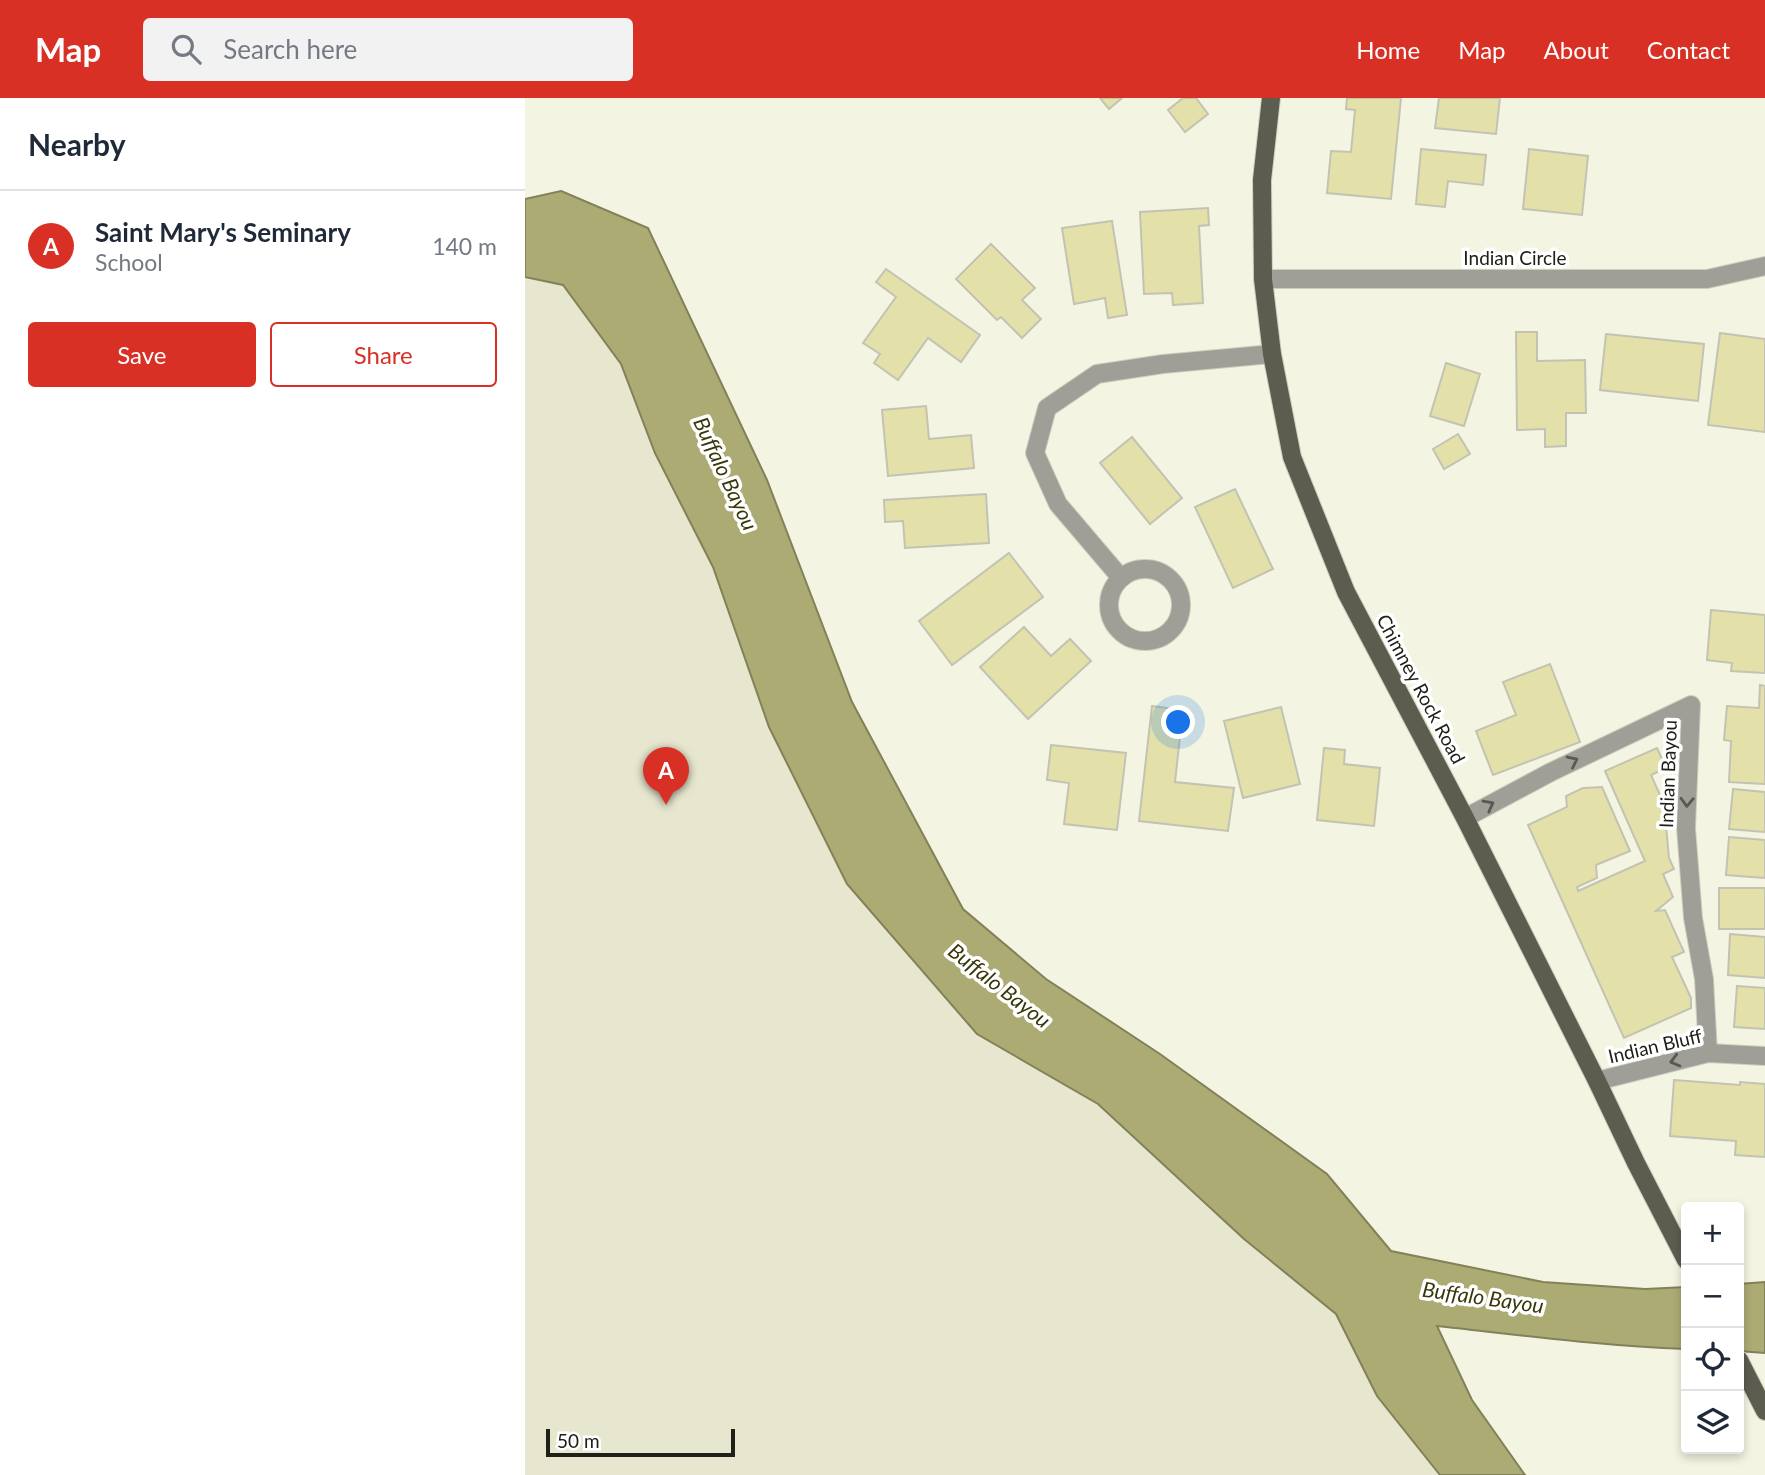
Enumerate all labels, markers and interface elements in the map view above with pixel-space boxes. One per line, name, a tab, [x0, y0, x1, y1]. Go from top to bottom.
search box	[143, 18, 633, 81]
text: Map	[35, 29, 101, 69]
icon: search	[167, 30, 205, 68]
text: Search here	[223, 33, 357, 65]
text: Home	[1356, 35, 1420, 64]
text: Map	[1458, 35, 1506, 64]
text: About	[1544, 35, 1609, 64]
text: Contact	[1647, 35, 1730, 64]
text: Nearby	[28, 126, 126, 162]
text: Saint Mary's Seminary	[95, 216, 351, 248]
text: A	[43, 232, 59, 260]
text: 140 m	[432, 232, 497, 260]
street label: Indian Circle	[1463, 246, 1567, 269]
text: School	[95, 248, 163, 276]
button: Save	[28, 322, 256, 387]
button: Share	[270, 322, 497, 387]
water label: Buffalo Bayou	[689, 413, 764, 534]
street label: Chimney Rock Road	[1372, 610, 1471, 767]
your location	[1161, 705, 1195, 739]
street label: Indian Bayou	[1654, 720, 1681, 828]
pin: A	[643, 747, 689, 805]
one-way arrow	[1566, 756, 1578, 770]
one-way arrow	[1680, 797, 1695, 808]
one-way arrow	[1482, 800, 1494, 814]
water label: Buffalo Bayou	[944, 937, 1056, 1032]
street label: Indian Bluff	[1606, 1023, 1704, 1067]
one-way arrow	[1669, 1053, 1681, 1067]
map controls	[1681, 1202, 1744, 1454]
button: +	[1681, 1202, 1744, 1265]
button: −	[1681, 1265, 1744, 1328]
water label: Buffalo Bayou	[1421, 1276, 1546, 1317]
button: locate	[1681, 1328, 1744, 1391]
button: layers	[1681, 1391, 1744, 1454]
scale bar	[546, 1426, 735, 1458]
text: 50 m	[557, 1429, 600, 1452]

